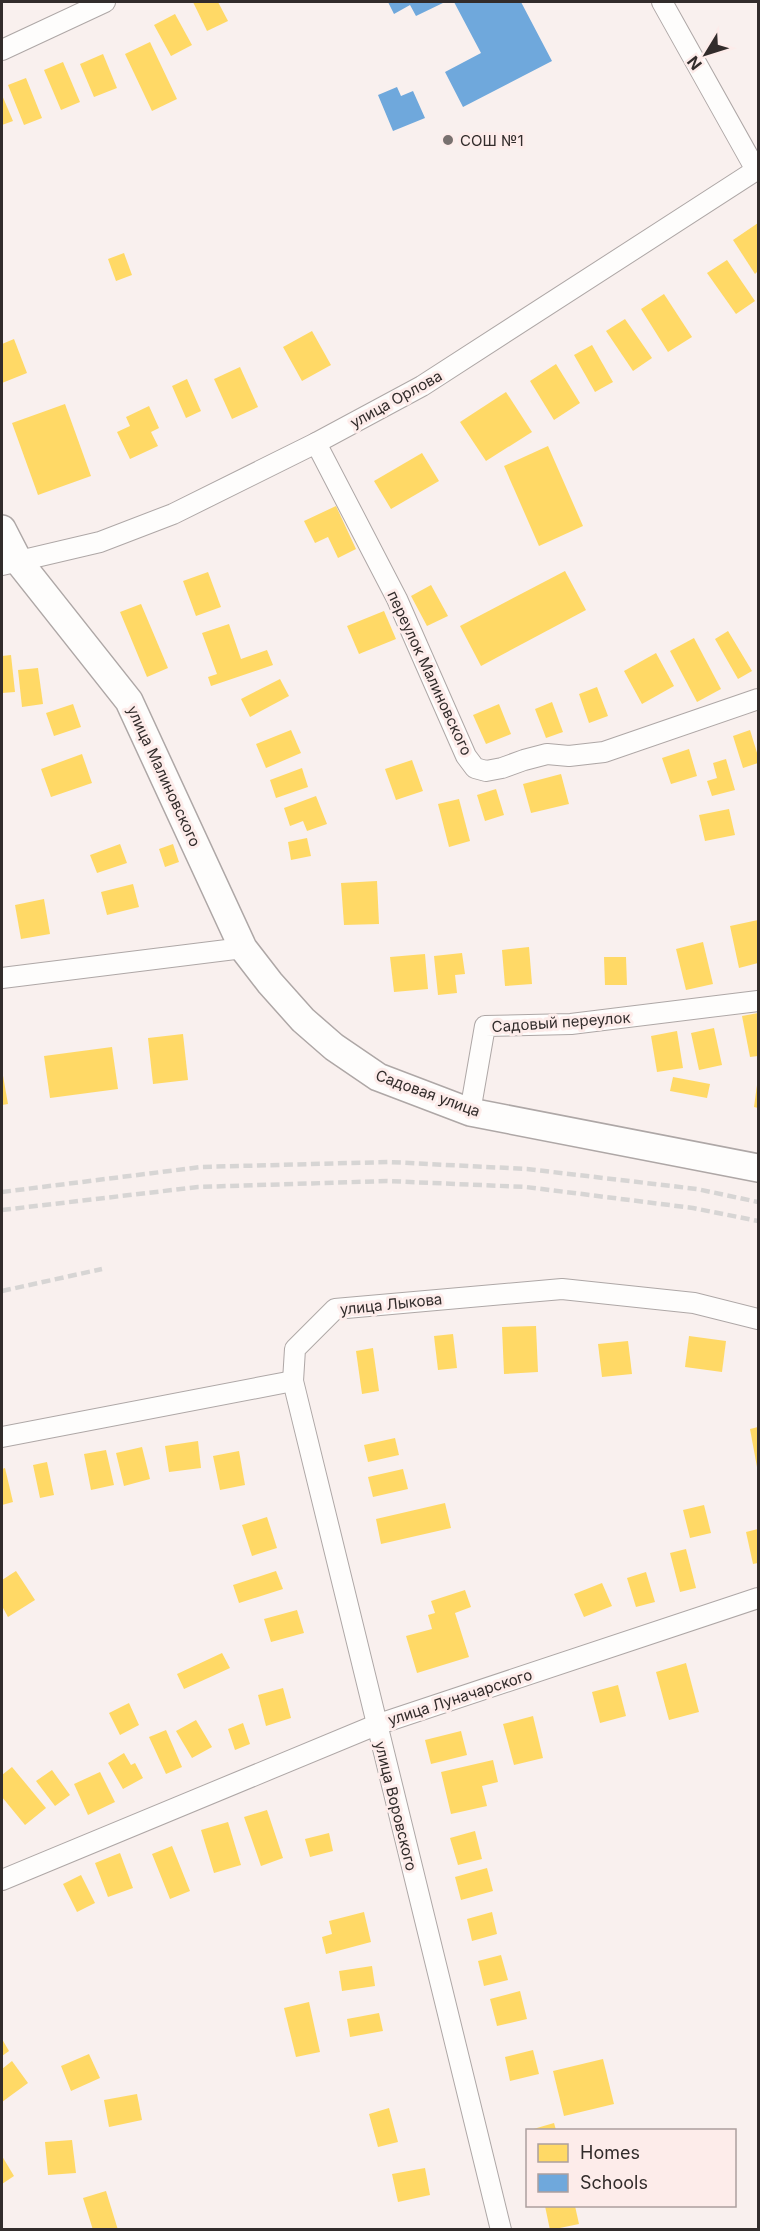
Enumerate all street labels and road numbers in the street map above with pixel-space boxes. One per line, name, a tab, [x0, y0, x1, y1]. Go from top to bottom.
street label: улица Орлова	[347, 366, 445, 432]
street label: переулок Малиновского	[383, 588, 477, 758]
street label: улица Малиновского	[123, 703, 205, 849]
street label: Садовый переулок	[491, 1008, 631, 1036]
street label: Садовая улица	[373, 1065, 483, 1121]
street label: улица Лыкова	[339, 1289, 443, 1319]
street label: улица Луначарского	[385, 1665, 535, 1729]
street label: улица Воровского	[371, 1739, 421, 1873]

